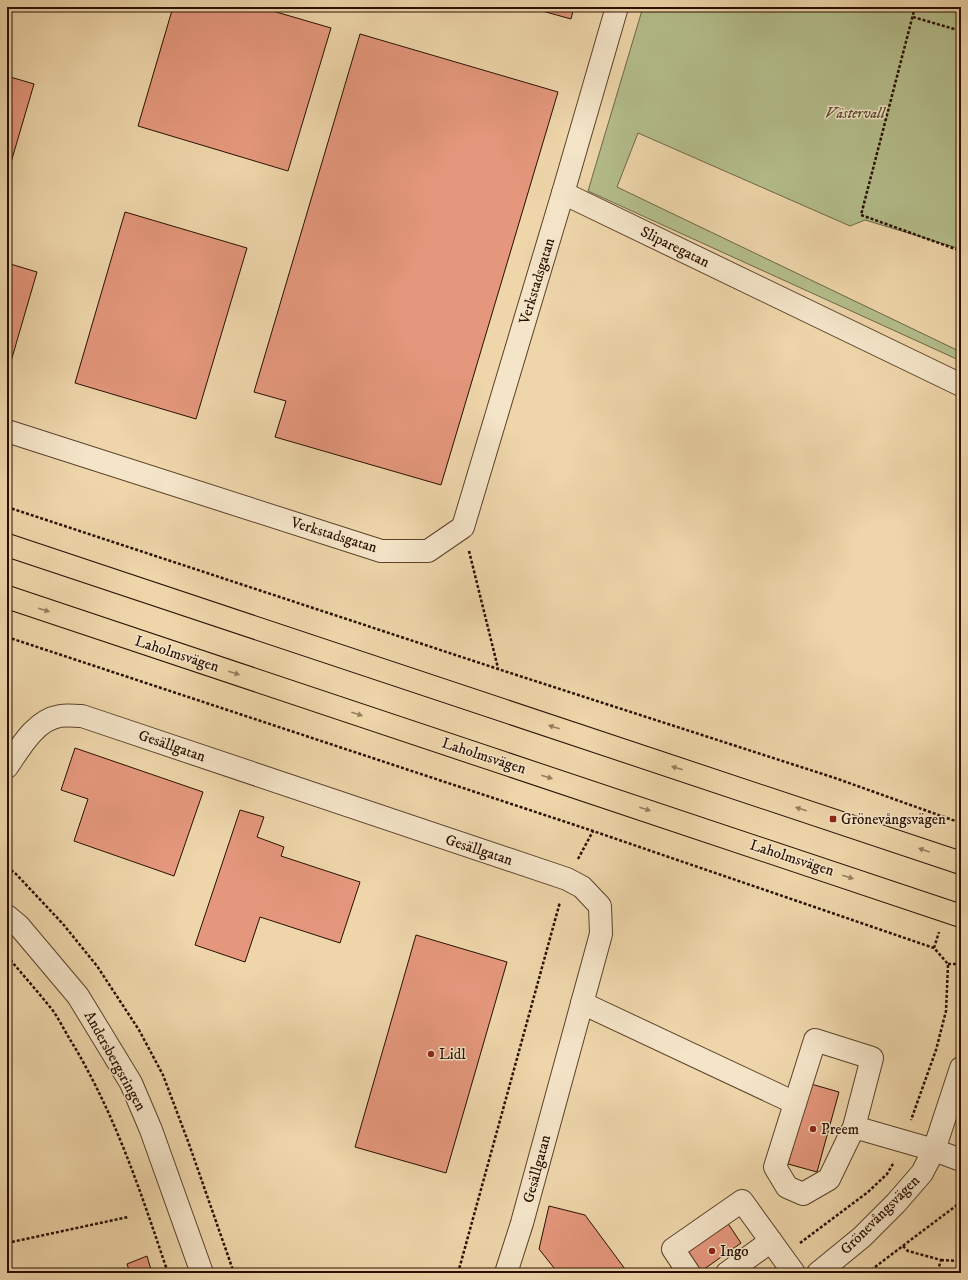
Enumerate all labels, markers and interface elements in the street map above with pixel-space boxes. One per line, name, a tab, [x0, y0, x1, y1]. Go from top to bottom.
park label: Västervall	[825, 104, 887, 123]
street label: Sliparegatan	[637, 222, 713, 272]
street label: Verkstadsgatan	[515, 235, 559, 327]
street label: Verkstadsgatan	[288, 513, 380, 557]
one-way arrow	[38, 607, 50, 613]
street label: Laholmsvägen	[133, 631, 222, 677]
one-way arrow	[228, 670, 240, 676]
one-way arrow	[352, 711, 364, 717]
one-way arrow	[548, 724, 560, 730]
street label: Gesällgatan	[136, 726, 208, 766]
street label: Laholmsvägen	[440, 733, 529, 779]
one-way arrow	[671, 765, 683, 771]
one-way arrow	[541, 774, 553, 780]
one-way arrow	[795, 805, 807, 811]
one-way arrow	[639, 807, 651, 813]
place label: Grönevångsvägen	[841, 810, 946, 829]
marker: Grönevångsvägen	[828, 814, 838, 824]
street label: Gesällgatan	[443, 830, 515, 870]
street label: Laholmsvägen	[748, 835, 837, 881]
one-way arrow	[918, 847, 930, 853]
one-way arrow	[842, 874, 854, 880]
street label: Andersbergsringen	[80, 1008, 150, 1114]
place label: Lidl	[439, 1045, 466, 1064]
marker: Lidl	[426, 1049, 436, 1059]
place label: Preem	[821, 1120, 859, 1139]
marker: Preem	[808, 1124, 818, 1134]
street label: Gesällgatan	[519, 1133, 555, 1205]
street label: Grönevångsvägen	[836, 1171, 924, 1259]
place label: Ingo	[720, 1242, 749, 1261]
marker: Ingo	[707, 1246, 717, 1256]

